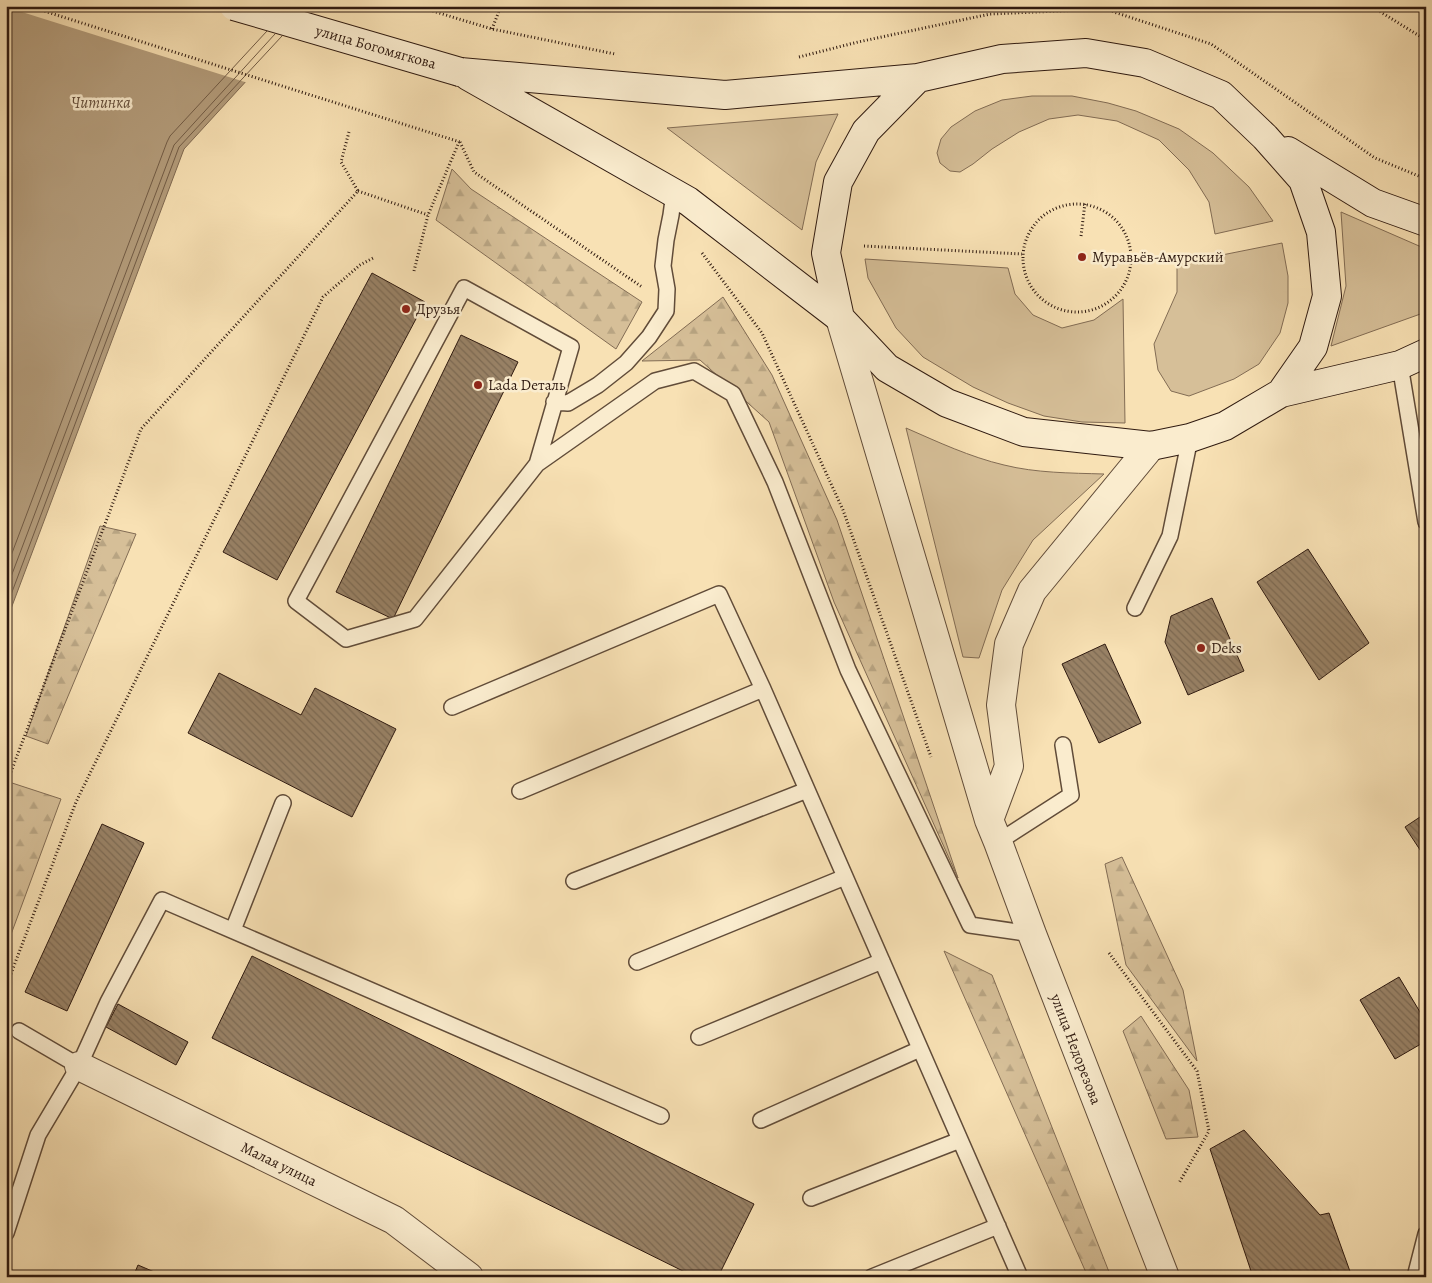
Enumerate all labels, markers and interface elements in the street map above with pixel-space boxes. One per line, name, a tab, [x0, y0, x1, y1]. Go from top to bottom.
street label: улица Богомягкова	[313, 20, 439, 74]
water label: Читинка	[71, 92, 131, 114]
place label: Муравьёв-Амурский	[1092, 247, 1224, 267]
marker: Муравьёв-Амурский	[1076, 251, 1088, 263]
place label: Друзья	[416, 299, 460, 319]
marker: Друзья	[400, 303, 412, 315]
place label: Lada Dеталь	[488, 375, 566, 395]
marker: Lada Dеталь	[472, 379, 484, 391]
place label: Deks	[1211, 638, 1242, 658]
marker: Deks	[1195, 642, 1207, 654]
street label: улица Недорезова	[1045, 990, 1106, 1107]
street label: Малая улица	[238, 1137, 320, 1191]

